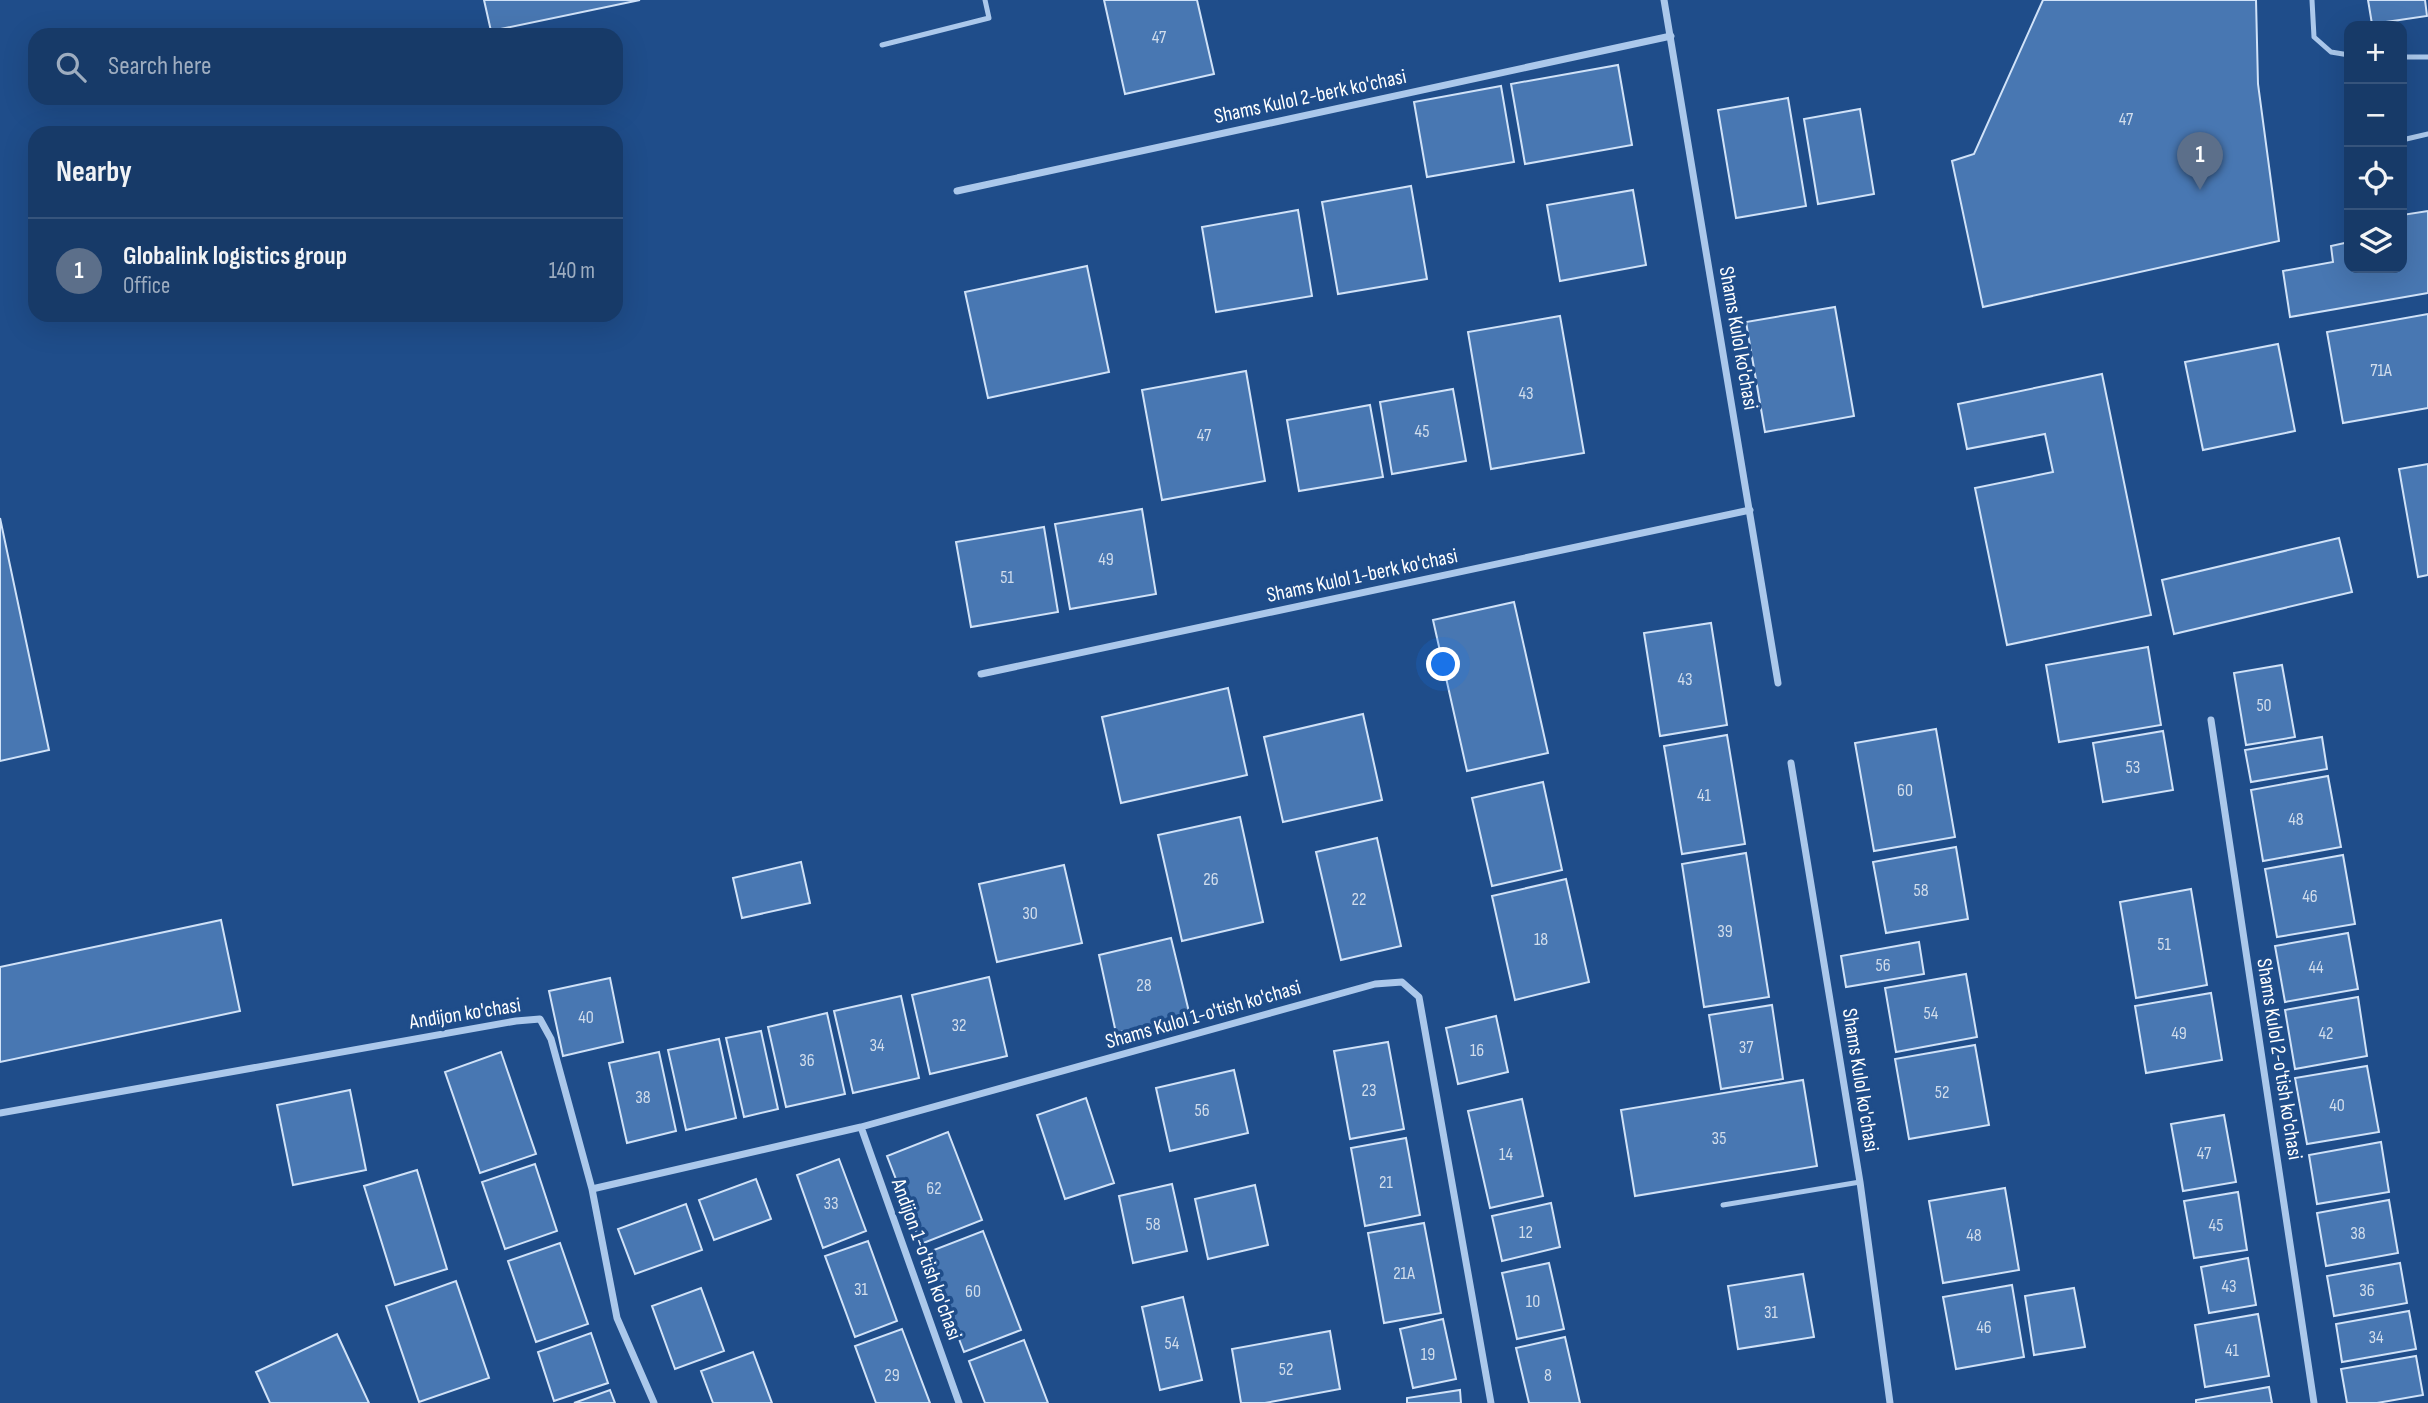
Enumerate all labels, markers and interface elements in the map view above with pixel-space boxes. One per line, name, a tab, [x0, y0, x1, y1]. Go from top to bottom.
map controls	[2344, 21, 2407, 273]
button: +	[2344, 21, 2407, 84]
house number: 47	[1152, 27, 1167, 48]
search box	[28, 28, 623, 105]
icon: search	[52, 48, 90, 86]
text: Search here	[108, 51, 211, 82]
street label: Shams Kulol 2-berk ko'chasi	[1212, 64, 1408, 129]
button: −	[2344, 84, 2407, 147]
house number: 47	[2119, 109, 2134, 130]
pin: 1	[2177, 132, 2223, 190]
button: locate	[2344, 147, 2407, 210]
text: Nearby	[56, 154, 132, 190]
button: layers	[2344, 210, 2407, 273]
text: Globalink logistics group	[123, 241, 347, 272]
text: 1	[74, 257, 84, 285]
text: 140 m	[549, 257, 595, 285]
street label: Shams Kulol ko'chasi	[1714, 265, 1763, 412]
text: Office	[123, 272, 170, 300]
house number: 71A	[2370, 360, 2392, 381]
house number: 43	[1518, 383, 1534, 404]
house number: 45	[1415, 421, 1429, 442]
house number: 47	[1197, 425, 1212, 446]
street label: Shams Kulol 1-berk ko'chasi	[1264, 543, 1460, 608]
house number: 49	[1098, 549, 1114, 570]
house number: 51	[1000, 567, 1014, 588]
your location	[1426, 647, 1460, 681]
house number: 43	[1677, 669, 1693, 690]
house number: 50	[2256, 695, 2272, 716]
house number: 53	[2126, 757, 2140, 778]
house number: 60	[1897, 780, 1913, 801]
house number: 41	[1697, 785, 1712, 806]
house number: 48	[2288, 809, 2304, 830]
house number: 26	[1203, 869, 1219, 890]
house number: 58	[1913, 880, 1929, 901]
house number: 46	[2302, 886, 2318, 907]
house number: 22	[1352, 889, 1366, 910]
house number: 30	[1022, 903, 1038, 924]
house number: 39	[1717, 921, 1733, 942]
house number: 18	[1534, 929, 1548, 950]
house number: 51	[2157, 934, 2171, 955]
house number: 56	[1875, 955, 1891, 976]
street label: Shams Kulol 2-o'tish ko'chasi	[2251, 957, 2308, 1162]
house number: 44	[2308, 957, 2324, 978]
street label: Shams Kulol 1-o'tish ko'chasi	[1103, 975, 1304, 1054]
house number: 28	[1136, 975, 1152, 996]
street label: Andijon ko'chasi	[407, 992, 523, 1035]
house number: 54	[1924, 1003, 1939, 1024]
house number: 40	[578, 1007, 594, 1028]
street label: Shams Kulol ko'chasi	[1837, 1007, 1884, 1154]
house number: 32	[952, 1015, 966, 1036]
house number: 49	[2171, 1023, 2187, 1044]
house number: 42	[2318, 1023, 2334, 1044]
house number: 34	[869, 1035, 885, 1056]
house number: 37	[1739, 1037, 1754, 1058]
house number: 16	[1470, 1040, 1484, 1061]
house number: 36	[799, 1050, 815, 1071]
house number: 23	[1362, 1080, 1377, 1101]
house number: 52	[1935, 1082, 1949, 1103]
house number: 38	[635, 1087, 651, 1108]
house number: 40	[2329, 1095, 2345, 1116]
house number: 56	[1194, 1100, 1210, 1121]
house number: 35	[1712, 1128, 1726, 1149]
house number: 47	[2197, 1143, 2212, 1164]
house number: 14	[1499, 1144, 1513, 1165]
house number: 21	[1379, 1172, 1394, 1193]
street label: Andijon 1-o'tish ko'chasi	[885, 1174, 967, 1343]
house number: 62	[926, 1178, 942, 1199]
house number: 33	[823, 1193, 839, 1214]
house number: 58	[1145, 1214, 1161, 1235]
house number: 45	[2209, 1215, 2223, 1236]
house number: 12	[1519, 1222, 1533, 1243]
house number: 38	[2350, 1223, 2366, 1244]
house number: 48	[1966, 1225, 1982, 1246]
house number: 21A	[1393, 1263, 1415, 1284]
house number: 43	[2221, 1276, 2237, 1297]
house number: 31	[854, 1279, 869, 1300]
house number: 36	[2359, 1280, 2375, 1301]
house number: 60	[965, 1281, 981, 1302]
house number: 10	[1526, 1291, 1540, 1312]
house number: 31	[1764, 1302, 1779, 1323]
house number: 46	[1976, 1317, 1992, 1338]
house number: 34	[2368, 1327, 2384, 1348]
house number: 54	[1165, 1333, 1180, 1354]
house number: 41	[2225, 1340, 2240, 1361]
house number: 19	[1421, 1344, 1435, 1365]
house number: 52	[1279, 1359, 1293, 1380]
house number: 29	[884, 1365, 900, 1386]
house number: 8	[1544, 1365, 1552, 1386]

